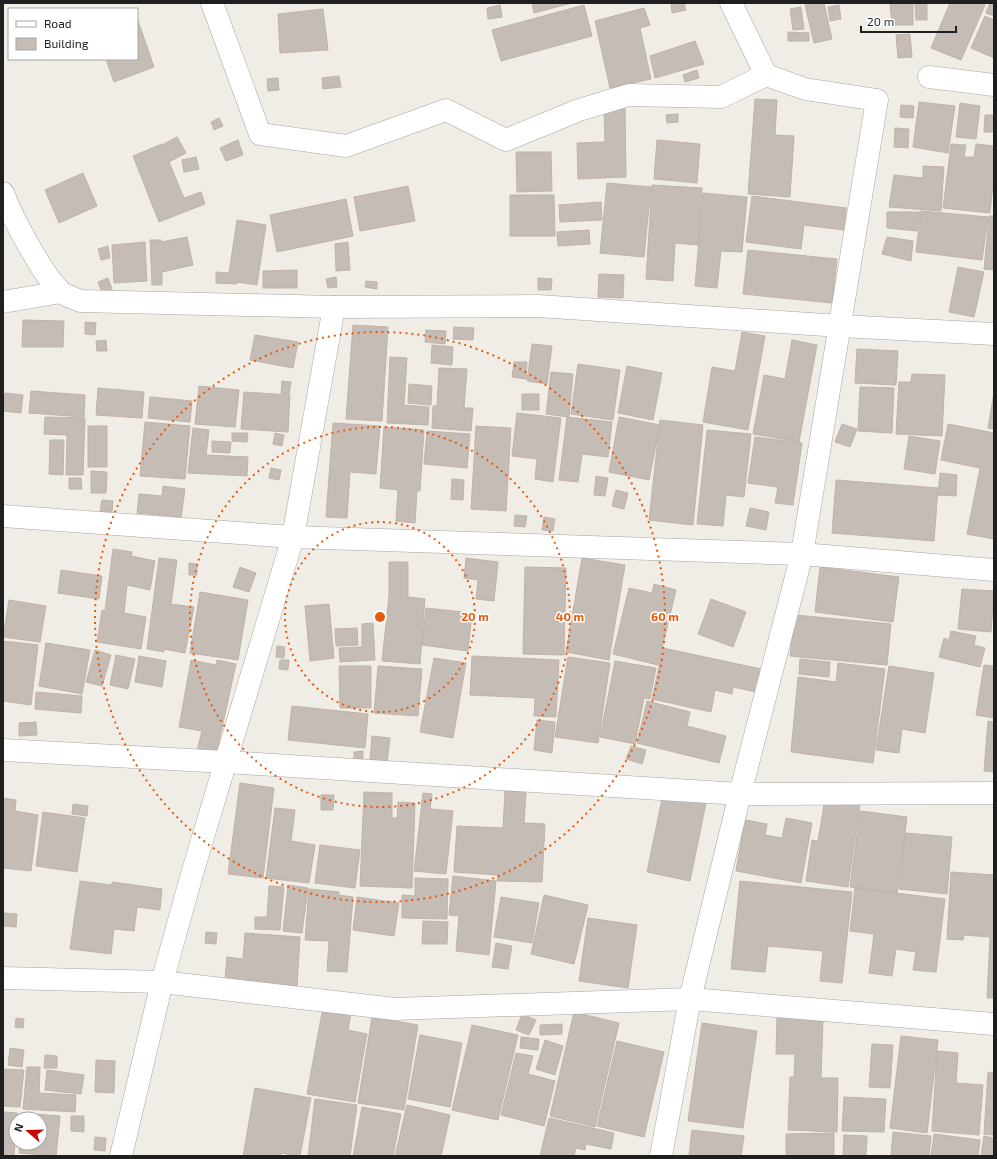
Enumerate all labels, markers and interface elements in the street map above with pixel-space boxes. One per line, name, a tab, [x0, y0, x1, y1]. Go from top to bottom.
legend	[8, 8, 138, 60]
scale bar	[861, 8, 956, 34]
text: 20 m	[867, 14, 894, 28]
text: Road	[44, 16, 72, 30]
text: Building	[44, 36, 89, 50]
text: 20 m	[461, 609, 489, 623]
text: 40 m	[556, 609, 584, 623]
text: 60 m	[651, 609, 679, 623]
centre of rings	[373, 610, 387, 624]
north arrow	[8, 1111, 48, 1151]
text: N	[11, 1121, 26, 1133]

